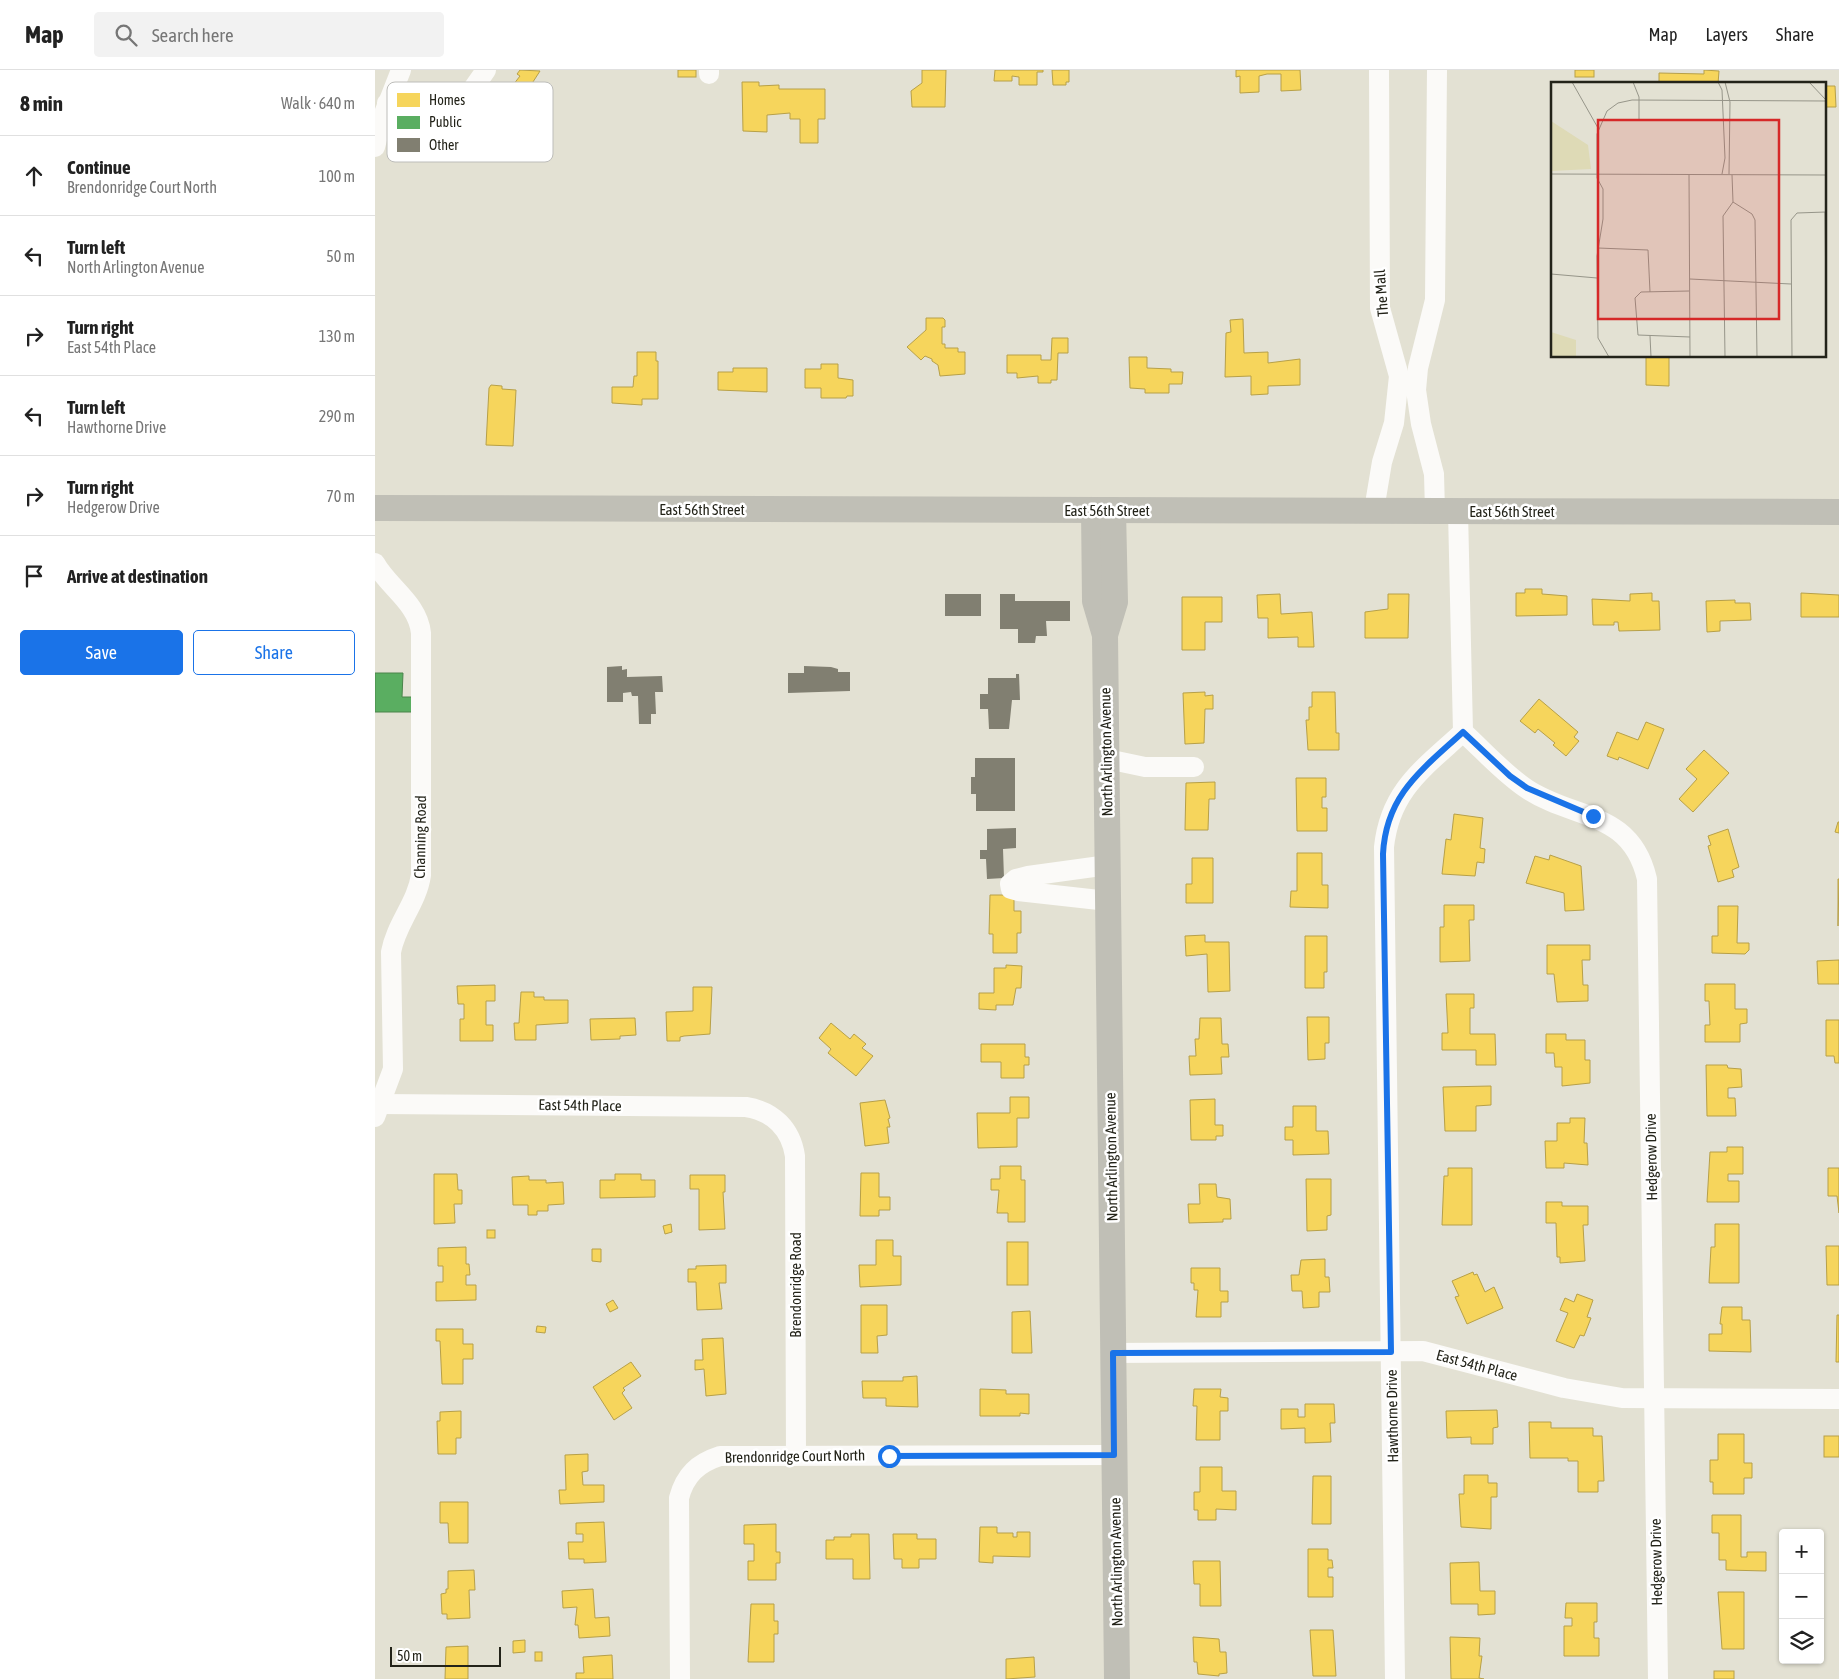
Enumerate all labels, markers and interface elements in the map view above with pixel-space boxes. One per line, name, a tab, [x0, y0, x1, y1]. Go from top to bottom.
search box	[94, 12, 444, 57]
text: Map	[25, 21, 64, 48]
icon: search	[112, 21, 140, 49]
text: Search here	[152, 24, 234, 46]
text: Map	[1648, 24, 1677, 45]
text: Layers	[1705, 24, 1748, 45]
text: Share	[1776, 24, 1814, 45]
legend	[387, 82, 553, 162]
inset map	[1551, 82, 1827, 358]
text: 8 min	[20, 91, 63, 115]
text: Homes	[429, 92, 465, 108]
text: Walk · 640 m	[281, 94, 355, 112]
text: Public	[429, 114, 462, 130]
text: Other	[429, 137, 459, 153]
text: Continue	[67, 156, 131, 178]
icon: ahead	[20, 162, 48, 190]
text: 100 m	[319, 167, 355, 185]
text: Brendonridge Court North	[67, 178, 217, 196]
text: Turn left	[67, 236, 125, 258]
icon: left	[20, 242, 48, 270]
text: 50 m	[326, 247, 355, 265]
text: North Arlington Avenue	[67, 258, 204, 276]
street label: The Mall	[1371, 269, 1391, 317]
text: Turn right	[67, 316, 134, 338]
icon: right	[20, 322, 48, 350]
text: 130 m	[319, 327, 355, 345]
text: East 54th Place	[67, 338, 156, 356]
text: Turn left	[67, 396, 125, 418]
icon: left	[20, 402, 48, 430]
text: 290 m	[319, 407, 355, 425]
text: Hawthorne Drive	[67, 418, 166, 436]
text: Turn right	[67, 476, 134, 498]
icon: right	[20, 482, 48, 510]
text: 70 m	[326, 487, 355, 505]
text: Hedgerow Drive	[67, 498, 160, 516]
street label: East 56th Street	[659, 501, 745, 518]
street label: East 56th Street	[1064, 502, 1150, 519]
street label: East 56th Street	[1469, 503, 1555, 520]
icon: arrive	[20, 562, 48, 590]
text: Arrive at destination	[67, 565, 208, 587]
button: Save	[20, 630, 183, 675]
button: Share	[193, 630, 355, 675]
street label: North Arlington Avenue	[1096, 687, 1116, 817]
street label: Channing Road	[411, 795, 429, 879]
route end	[1582, 805, 1605, 828]
street label: North Arlington Avenue	[1101, 1092, 1121, 1222]
street label: East 54th Place	[538, 1096, 622, 1114]
street label: Hedgerow Drive	[1642, 1113, 1660, 1201]
street label: Brendonridge Road	[787, 1232, 804, 1338]
street label: East 54th Place	[1434, 1346, 1520, 1384]
street label: Hawthorne Drive	[1383, 1369, 1401, 1463]
route start	[878, 1445, 901, 1468]
street label: Brendonridge Court North	[725, 1446, 865, 1466]
street label: North Arlington Avenue	[1106, 1497, 1126, 1627]
street label: Hedgerow Drive	[1647, 1518, 1665, 1606]
map controls	[1779, 1529, 1824, 1664]
button: +	[1779, 1529, 1824, 1574]
button: −	[1779, 1574, 1824, 1619]
button: layers	[1779, 1619, 1824, 1664]
scale bar	[390, 1644, 501, 1667]
text: 50 m	[397, 1648, 422, 1664]

